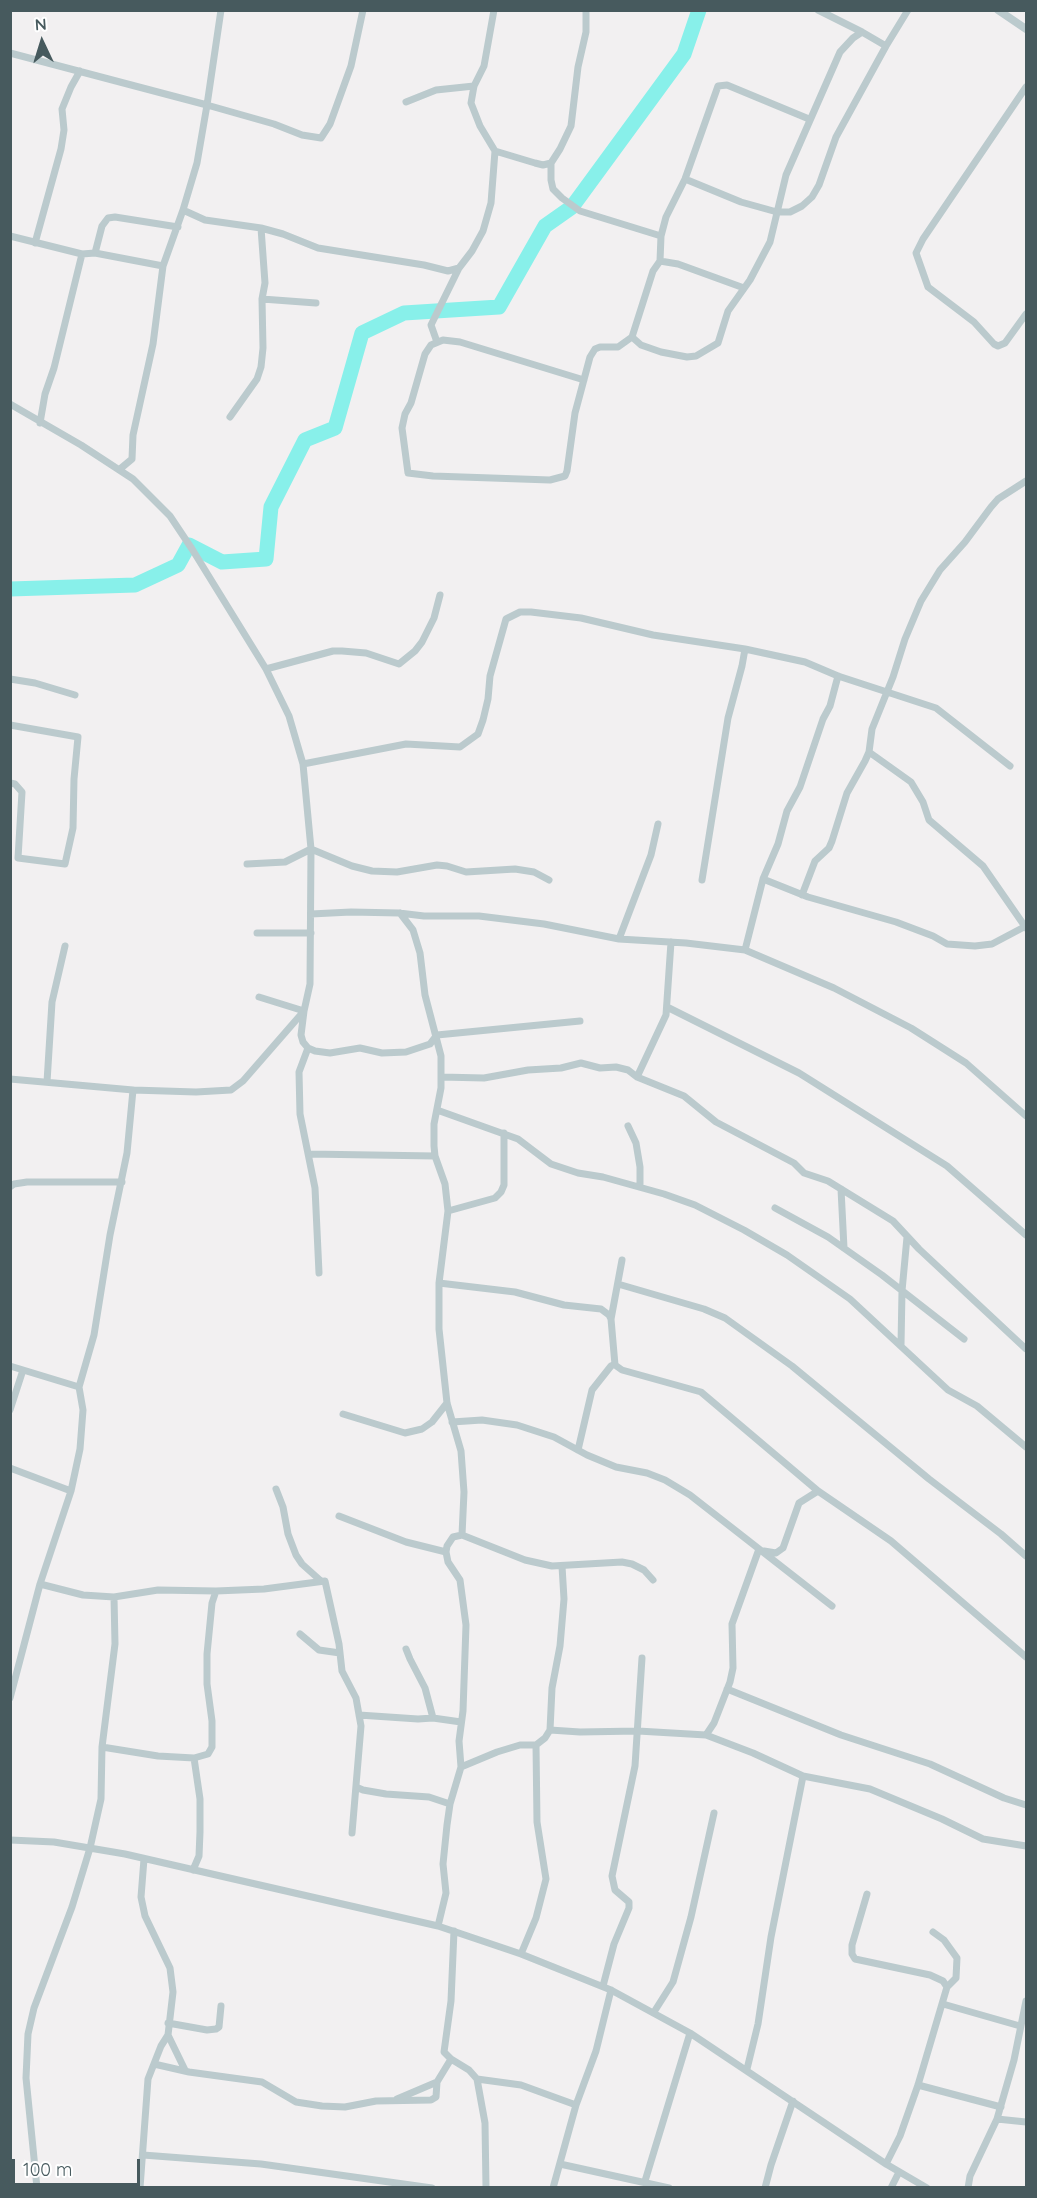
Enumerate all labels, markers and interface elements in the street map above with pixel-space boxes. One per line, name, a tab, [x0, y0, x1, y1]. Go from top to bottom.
north arrow	[12, 12, 72, 72]
text: N	[34, 14, 47, 34]
scale bar	[15, 2147, 142, 2185]
text: 100 m	[23, 2158, 72, 2181]

